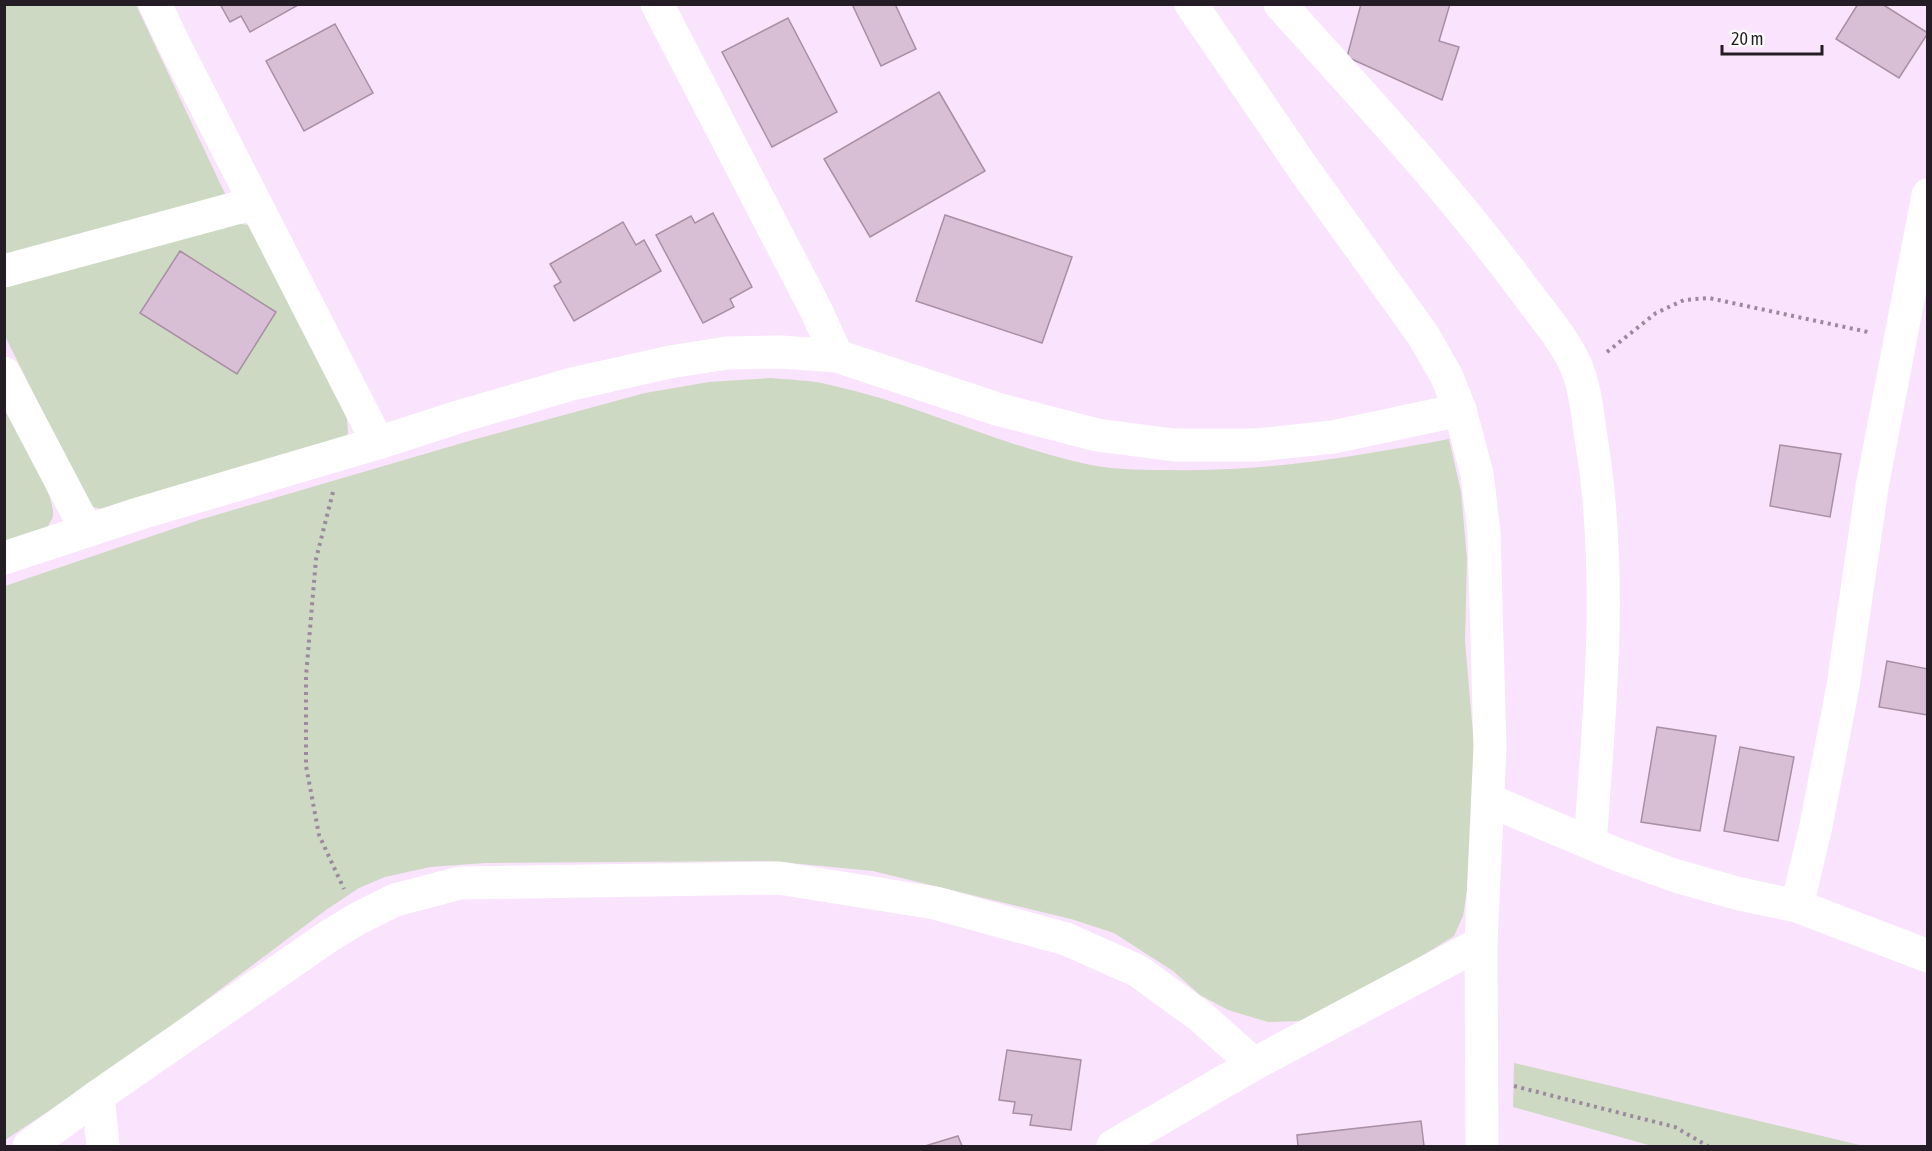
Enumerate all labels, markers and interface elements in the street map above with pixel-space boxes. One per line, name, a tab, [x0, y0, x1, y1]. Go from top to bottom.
scale bar	[1722, 18, 1822, 56]
text: 20 m	[1731, 28, 1763, 49]

